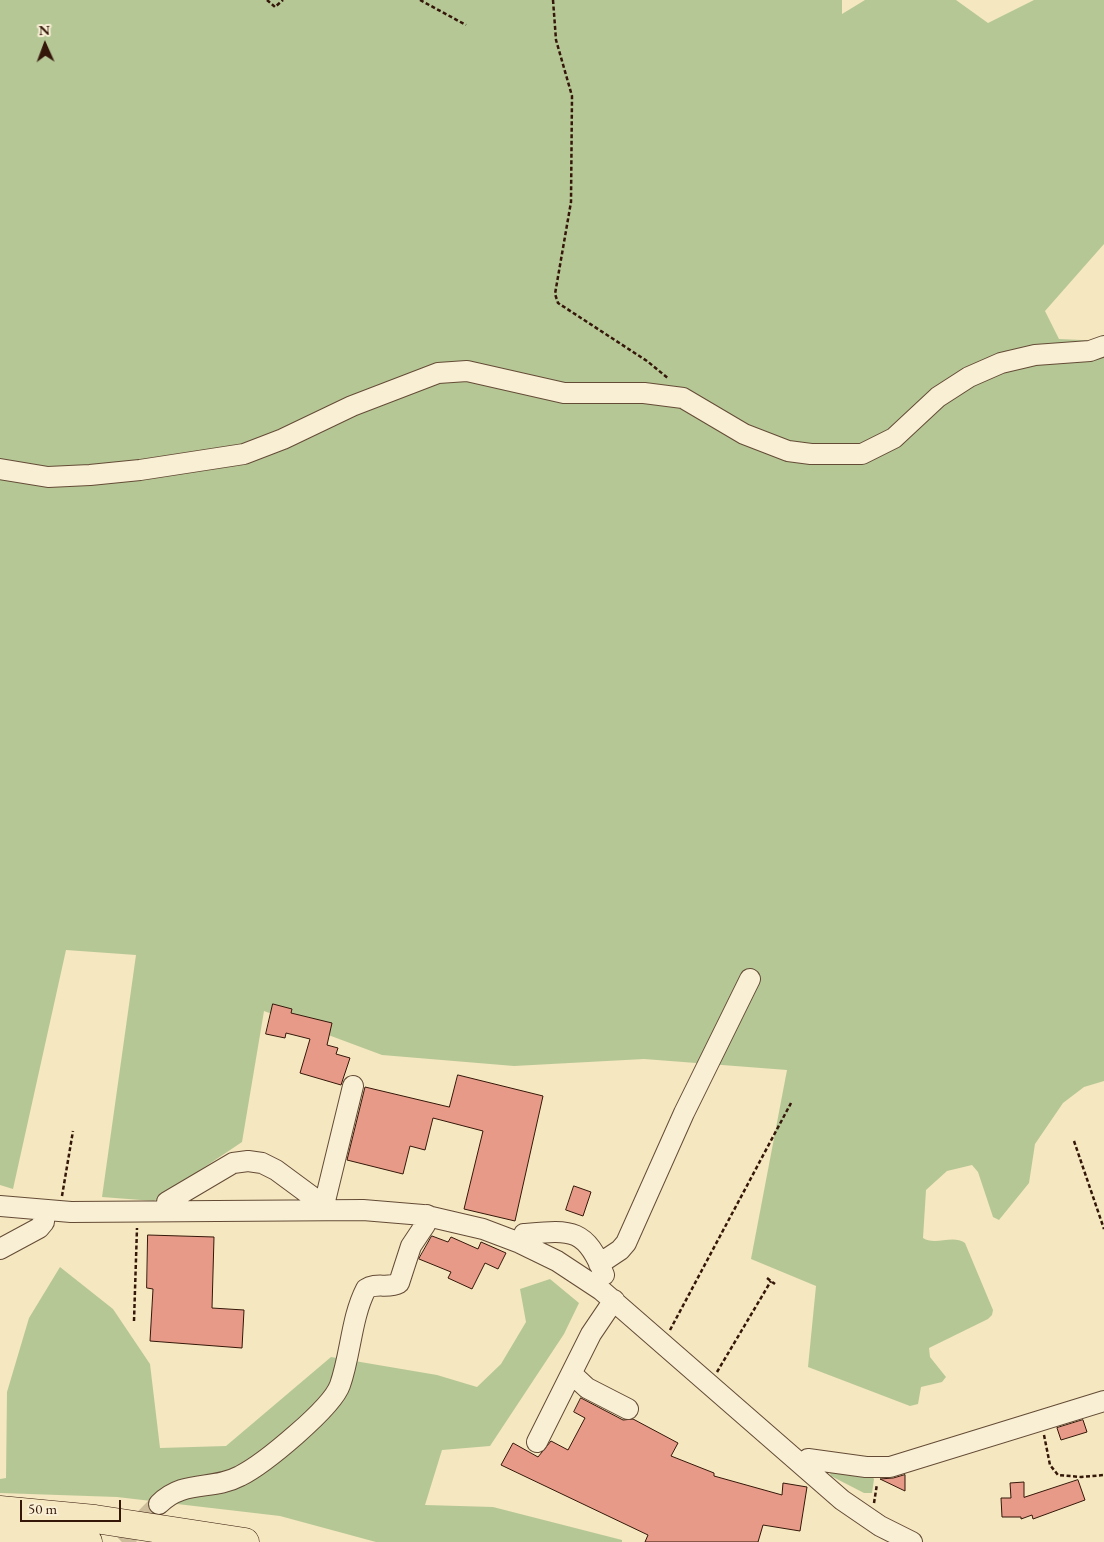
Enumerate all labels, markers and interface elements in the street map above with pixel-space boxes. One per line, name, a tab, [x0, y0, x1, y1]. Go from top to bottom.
north arrow	[20, 20, 70, 70]
text: N	[38, 21, 50, 39]
scale bar	[22, 1490, 124, 1522]
text: 50 m	[28, 1499, 57, 1518]

